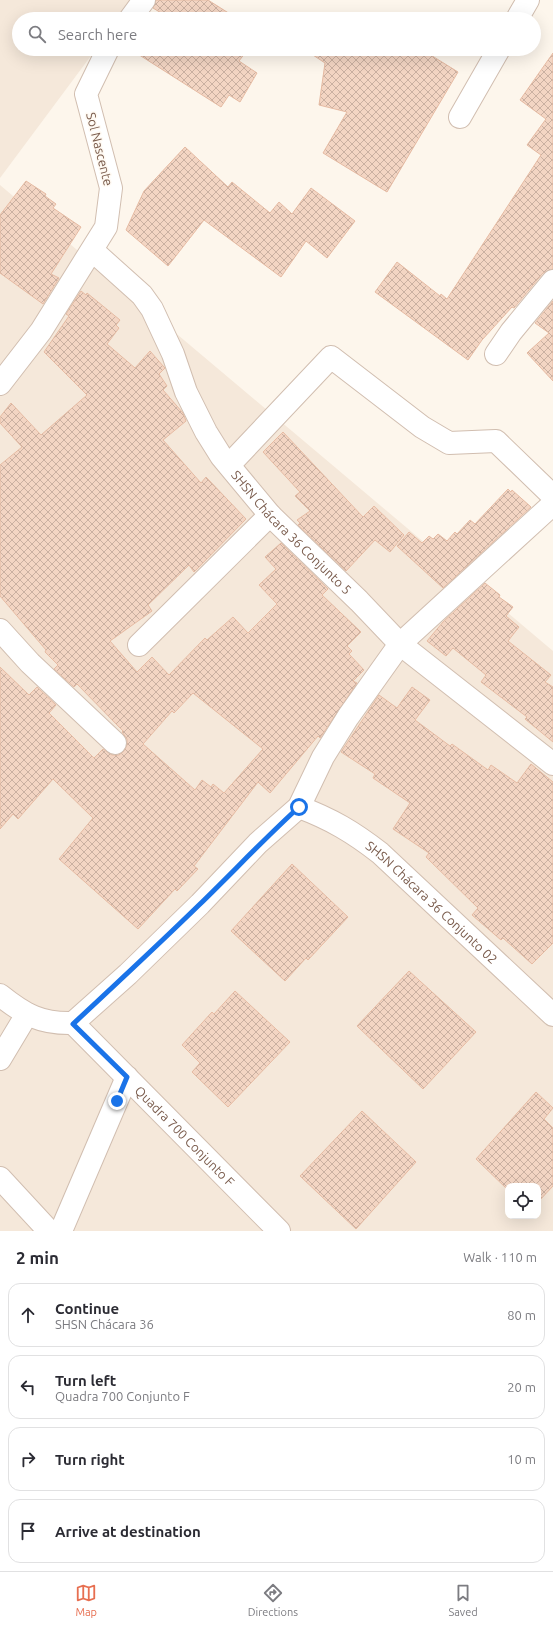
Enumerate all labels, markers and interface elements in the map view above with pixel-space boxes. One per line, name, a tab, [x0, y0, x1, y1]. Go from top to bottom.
search box	[12, 12, 541, 56]
icon: search	[26, 23, 48, 45]
text: Search here	[58, 26, 137, 43]
street label: Sol Nascente	[84, 111, 116, 187]
street label: SHSN Chácara 36 Conjunto 5	[229, 468, 354, 597]
route start	[290, 798, 308, 816]
street label: SHSN Chácara 36 Conjunto 02	[363, 838, 500, 966]
street label: Quadra 700 Conjunto F	[132, 1083, 237, 1189]
route end	[108, 1092, 126, 1110]
map controls	[505, 1183, 541, 1219]
button: locate	[505, 1183, 541, 1219]
text: 2 min	[16, 1248, 59, 1267]
text: Walk · 110 m	[463, 1250, 537, 1264]
text: Continue	[55, 1300, 119, 1317]
icon: ahead	[17, 1304, 39, 1326]
text: 80 m	[507, 1308, 536, 1322]
text: SHSN Chácara 36	[55, 1317, 154, 1331]
text: Turn left	[55, 1372, 116, 1389]
icon: left	[17, 1376, 39, 1398]
text: 20 m	[507, 1380, 536, 1394]
text: Quadra 700 Conjunto F	[55, 1389, 190, 1403]
icon: right	[17, 1448, 39, 1470]
text: Turn right	[55, 1451, 125, 1468]
text: 10 m	[507, 1452, 536, 1466]
icon: arrive	[17, 1520, 39, 1542]
text: Arrive at destination	[55, 1523, 201, 1540]
tab: Map	[75, 1582, 97, 1618]
tab: Directions	[248, 1582, 298, 1618]
tab: Saved	[448, 1582, 478, 1618]

